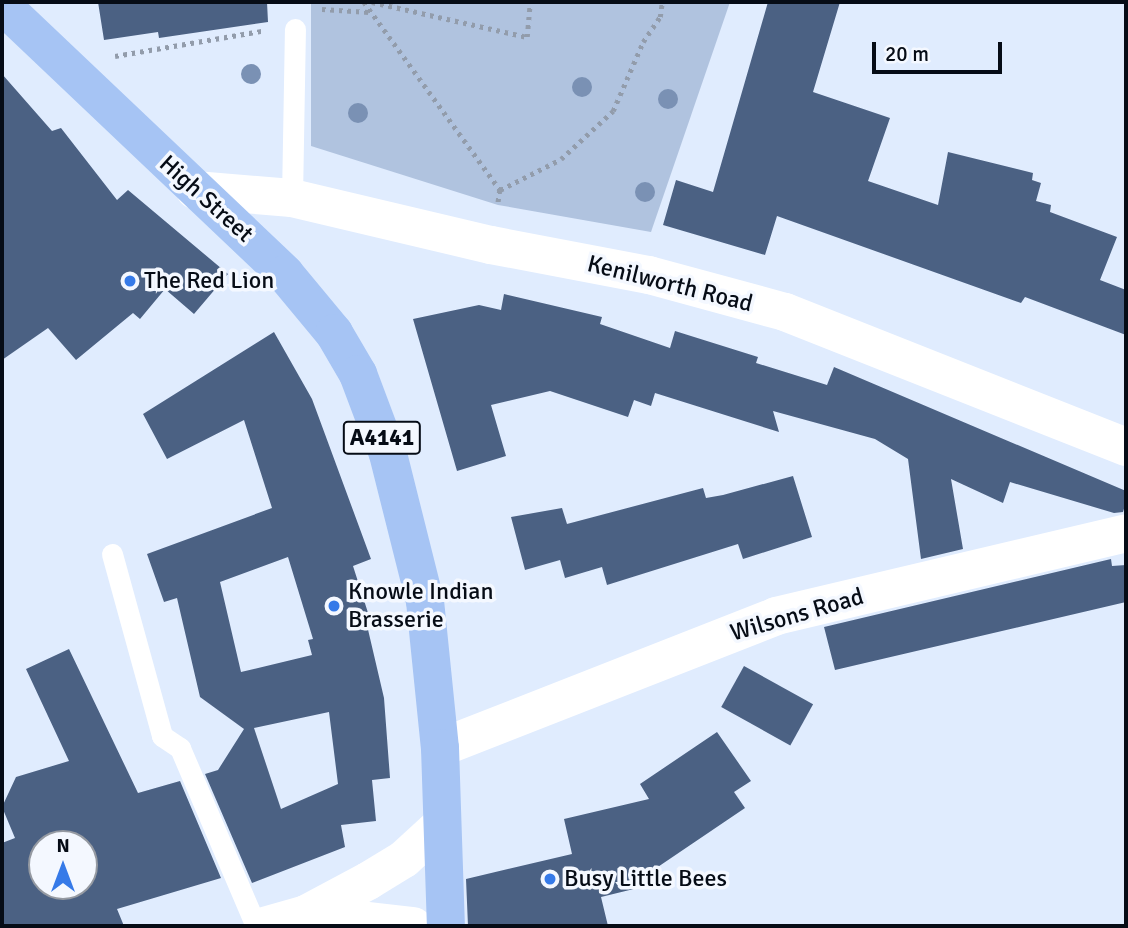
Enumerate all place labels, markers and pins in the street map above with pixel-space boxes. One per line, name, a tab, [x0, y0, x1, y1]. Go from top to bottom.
place label: The Red Lion	[144, 267, 274, 295]
marker: The Red Lion	[122, 273, 138, 289]
place label: Knowle Indian Brasserie	[348, 578, 494, 634]
marker: Knowle Indian Brasserie	[326, 598, 342, 614]
place label: Busy Little Bees	[564, 865, 727, 893]
marker: Busy Little Bees	[542, 871, 558, 887]

